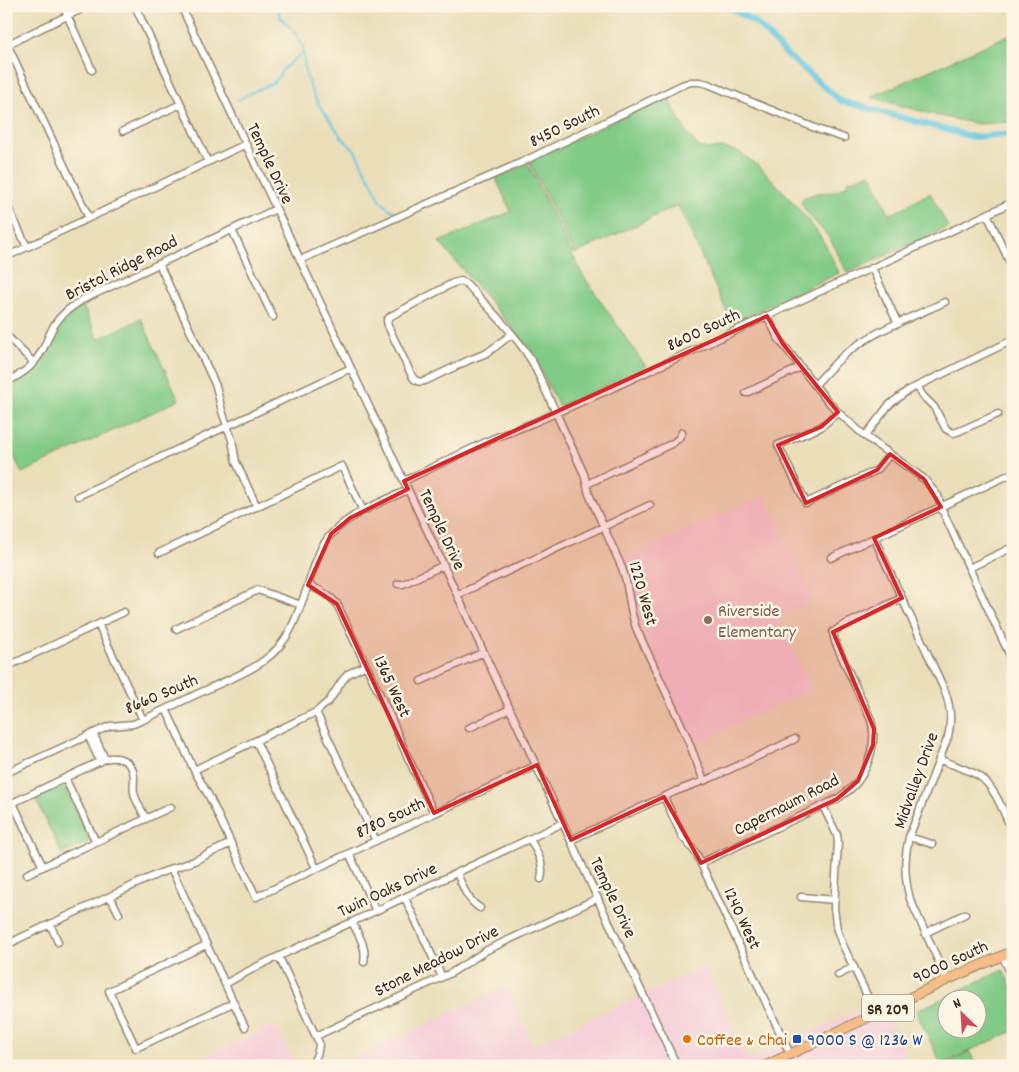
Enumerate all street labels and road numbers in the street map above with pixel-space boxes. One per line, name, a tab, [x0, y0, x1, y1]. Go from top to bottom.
street label: 8450 South	[526, 99, 605, 155]
street label: Temple Drive	[239, 119, 298, 209]
street label: Bristol Ridge Road	[62, 230, 183, 308]
street label: 8600 South	[663, 303, 745, 359]
street label: Temple Drive	[411, 485, 470, 575]
street label: 1220 West	[620, 558, 663, 629]
street label: 1365 West	[366, 652, 416, 722]
street label: 8660 South	[121, 669, 202, 722]
street label: Midvalley Drive	[888, 729, 946, 833]
street label: Capernaum Road	[730, 769, 844, 843]
street label: 8780 South	[352, 792, 430, 846]
street label: Temple Drive	[582, 853, 641, 943]
street label: Twin Oaks Drive	[334, 857, 442, 925]
street label: 1240 West	[716, 884, 766, 954]
street label: Stone Meadow Drive	[371, 920, 504, 1004]
street label: 9000 South	[909, 935, 993, 992]
road number: SR 209	[862, 994, 914, 1021]

